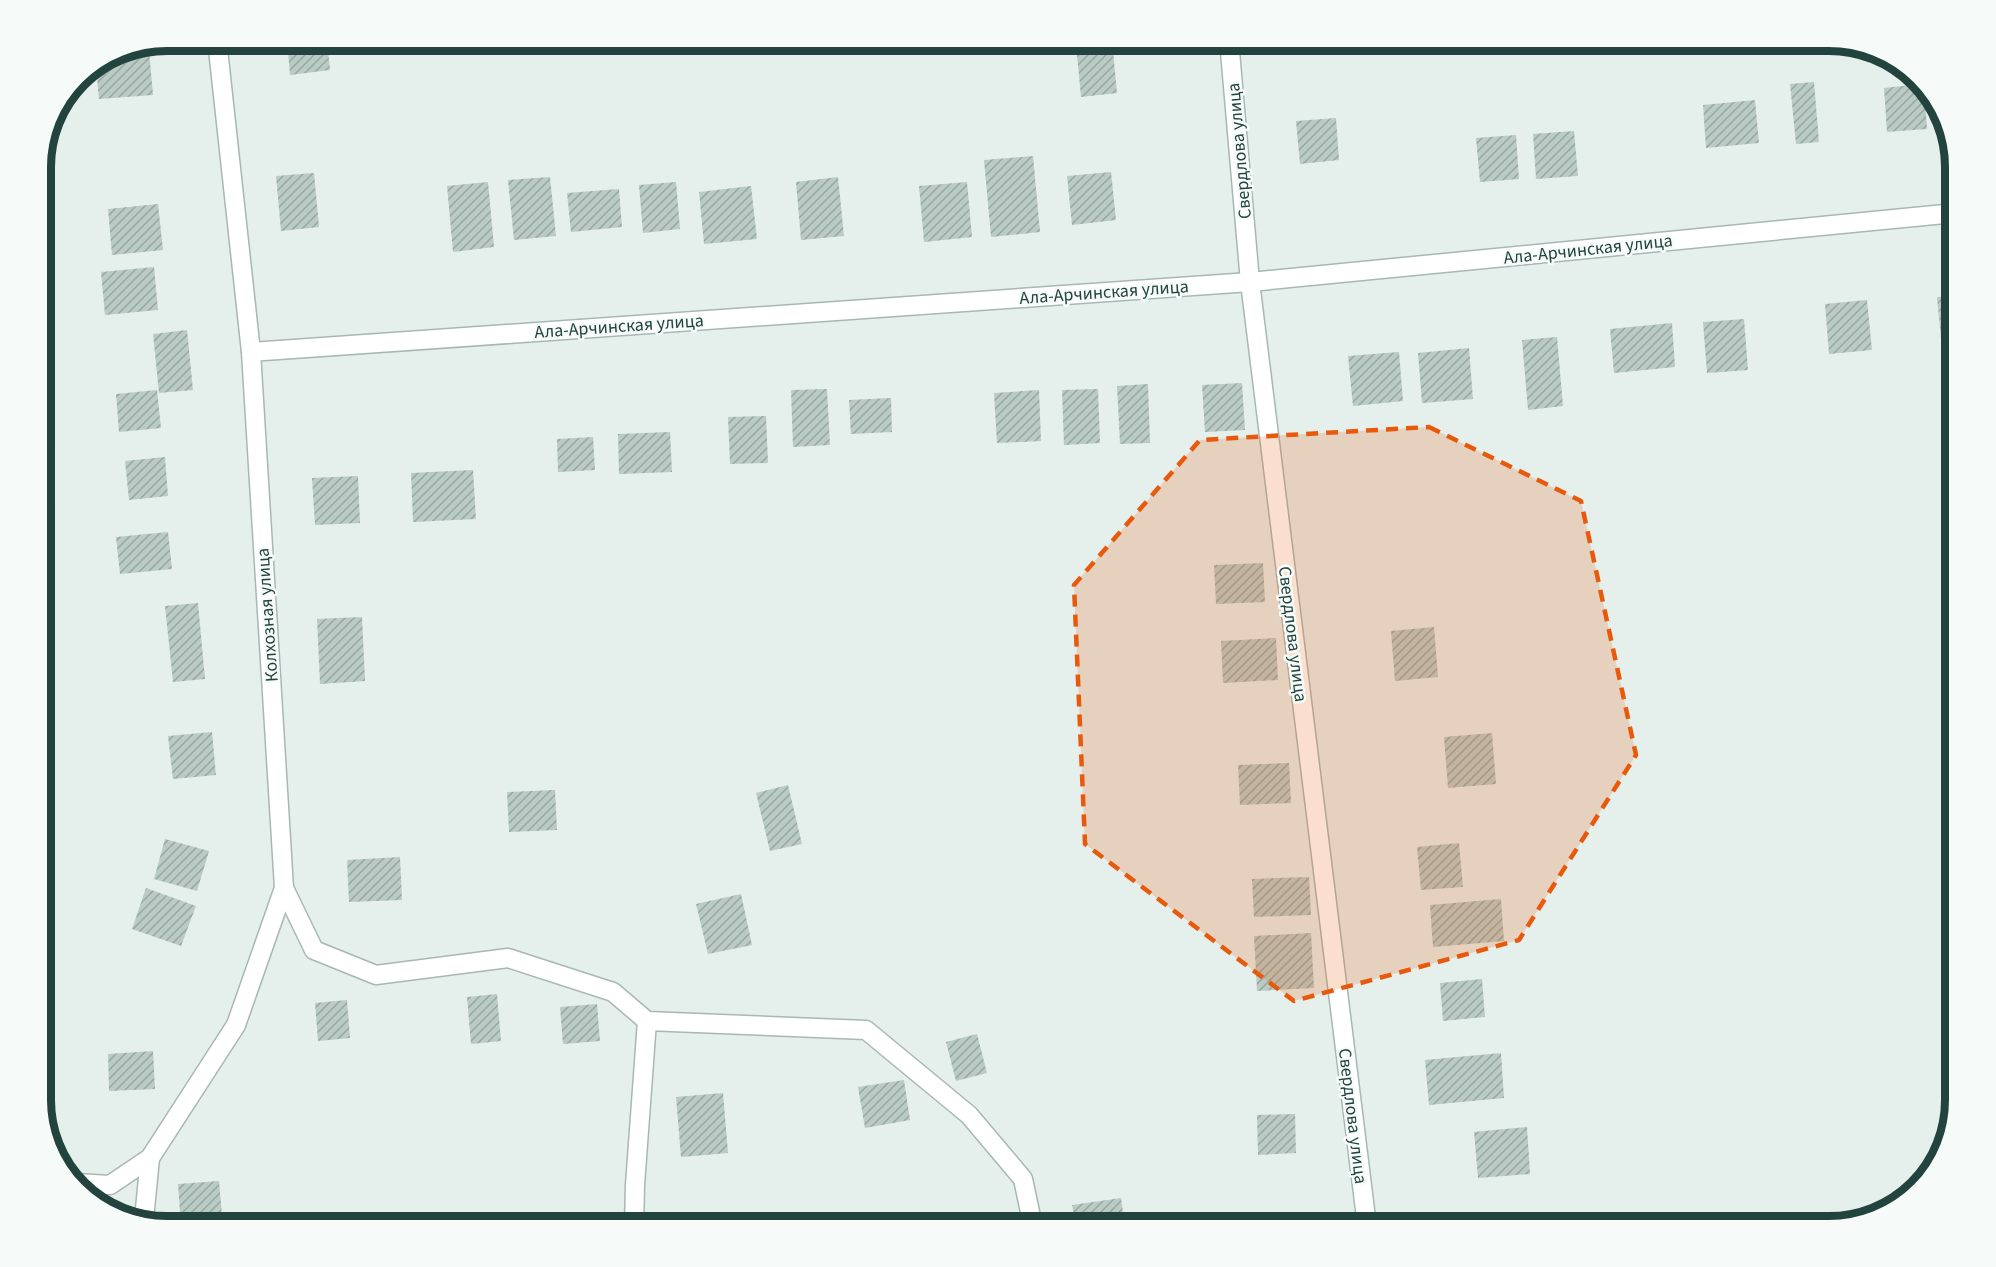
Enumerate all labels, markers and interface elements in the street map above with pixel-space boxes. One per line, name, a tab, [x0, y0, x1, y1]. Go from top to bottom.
street label: Свердлова улица	[1221, 82, 1258, 220]
street label: Ала-Арчинская улица	[1502, 228, 1674, 271]
street label: Ала-Арчинская улица	[1019, 274, 1190, 311]
street label: Ала-Арчинская улица	[534, 308, 705, 345]
street label: Колхозная улица	[250, 547, 285, 683]
street label: Свердлова улица	[1272, 565, 1313, 703]
street label: Свердлова улица	[1332, 1047, 1373, 1185]

